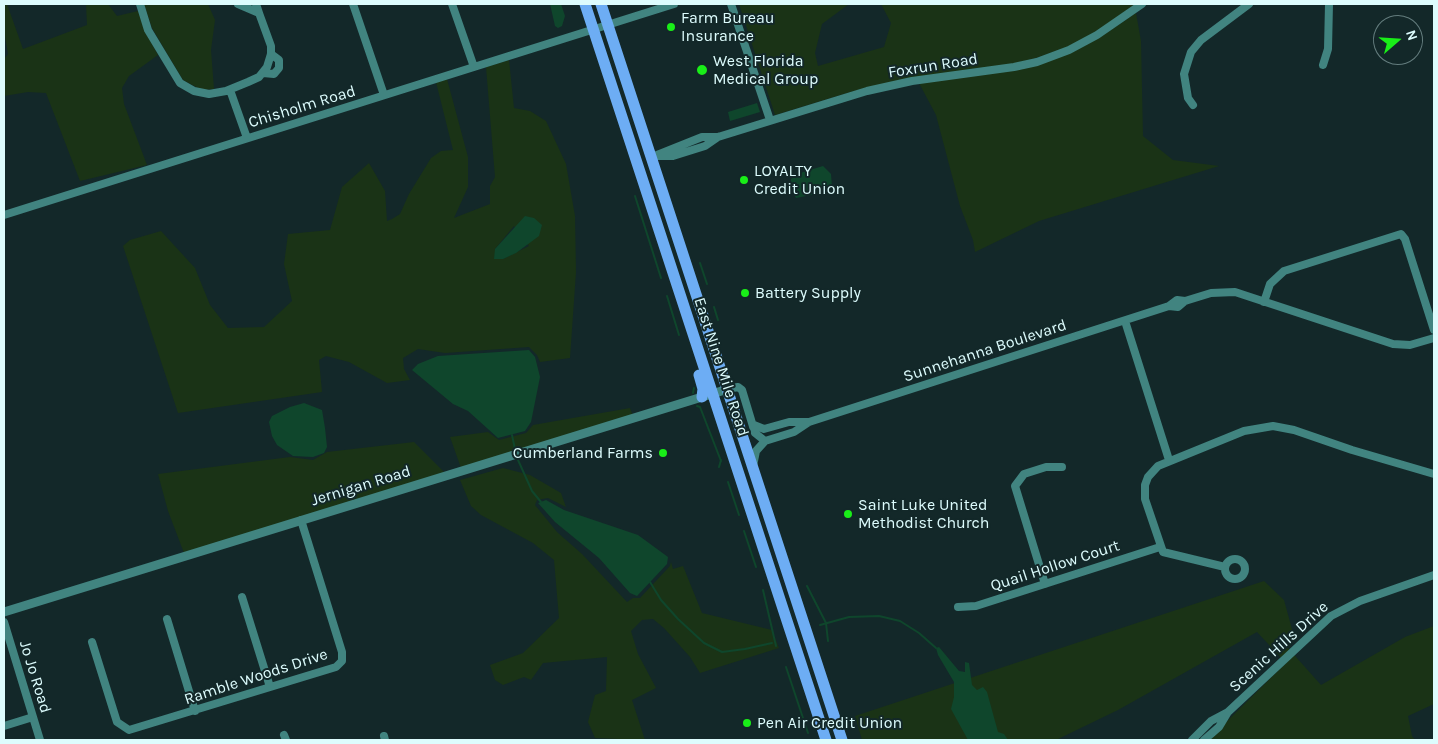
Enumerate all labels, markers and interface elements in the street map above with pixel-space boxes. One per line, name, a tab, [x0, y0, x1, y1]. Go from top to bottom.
place label: Farm Bureau Insurance	[681, 8, 774, 46]
north arrow	[1373, 15, 1423, 65]
marker: Farm Bureau Insurance	[665, 21, 677, 33]
text: N	[1402, 28, 1421, 43]
street label: Foxrun Road	[887, 49, 979, 83]
place label: West Florida Medical Group	[713, 51, 818, 89]
marker: West Florida Medical Group	[695, 63, 709, 77]
street label: Chisholm Road	[246, 82, 358, 132]
place label: LOYALTY Credit Union	[754, 161, 845, 199]
marker: LOYALTY Credit Union	[738, 174, 750, 186]
place label: Battery Supply	[755, 283, 861, 303]
marker: Battery Supply	[739, 287, 751, 299]
street label: East Nine Mile Road	[689, 295, 753, 439]
street label: Sunnehanna Boulevard	[901, 316, 1069, 386]
place label: Cumberland Farms	[513, 443, 653, 463]
marker: Cumberland Farms	[657, 447, 669, 459]
street label: Jernigan Road	[309, 462, 413, 510]
place label: Saint Luke United Methodist Church	[858, 495, 990, 533]
marker: Saint Luke United Methodist Church	[842, 508, 854, 520]
street label: Quail Hollow Court	[988, 536, 1122, 596]
street label: Scenic Hills Drive	[1226, 598, 1332, 696]
street label: Jo Jo Road	[15, 638, 55, 716]
street label: Ramble Woods Drive	[182, 645, 330, 709]
place label: Pen Air Credit Union	[757, 713, 902, 733]
marker: Pen Air Credit Union	[741, 717, 753, 729]

